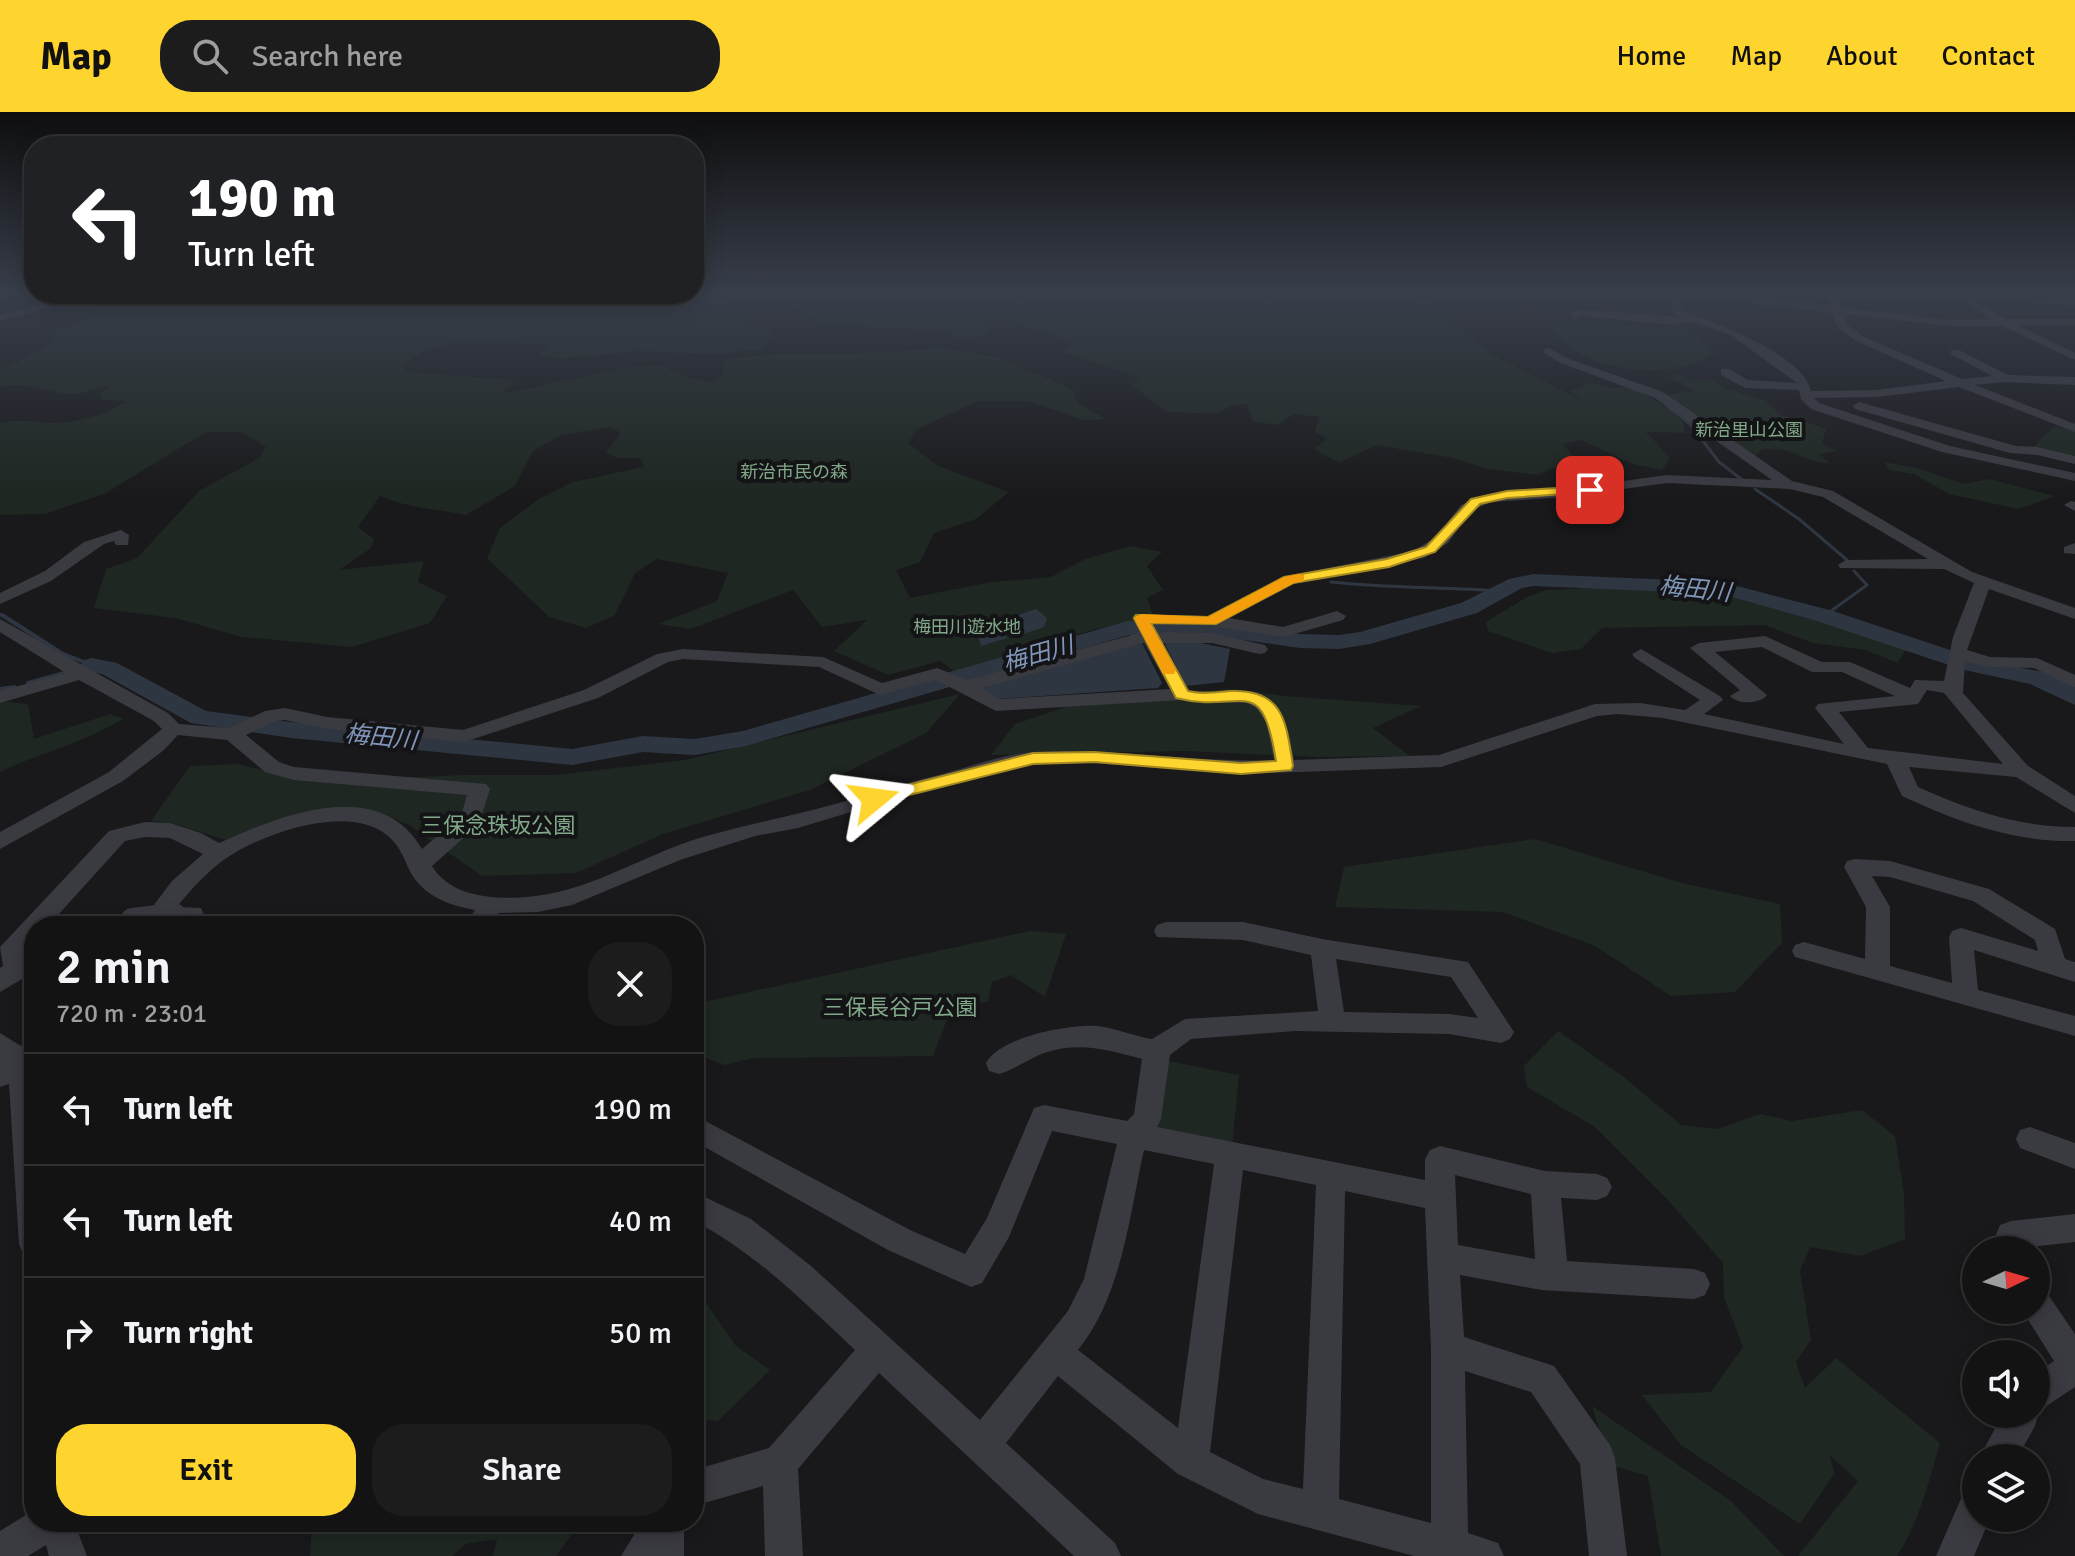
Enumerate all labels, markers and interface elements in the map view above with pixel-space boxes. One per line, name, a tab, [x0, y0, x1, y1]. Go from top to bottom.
search box	[160, 20, 720, 92]
text: Map	[40, 33, 112, 80]
icon: search	[188, 34, 232, 78]
text: Search here	[252, 38, 403, 75]
text: Home	[1617, 39, 1686, 73]
text: Map	[1730, 39, 1782, 73]
text: About	[1826, 39, 1898, 73]
text: Contact	[1942, 39, 2035, 73]
text: 190 m	[188, 163, 336, 232]
icon: left	[56, 168, 160, 272]
text: Turn left	[188, 232, 315, 277]
park label: 新治里山公園	[1695, 419, 1803, 441]
pin	[1556, 456, 1624, 524]
park label: 新治市民の森	[740, 461, 848, 483]
icon: arrive	[1568, 468, 1612, 512]
water label: 梅田川	[1658, 570, 1735, 608]
park label: 梅田川遊水地	[913, 616, 1021, 638]
water label: 梅田川	[999, 629, 1080, 678]
water label: 梅田川	[344, 718, 421, 756]
position arrow	[832, 757, 916, 841]
park label: 三保念珠坂公園	[421, 812, 575, 839]
text: 2 min	[56, 938, 171, 997]
button: close	[588, 942, 672, 1026]
park label: 三保長谷戸公園	[823, 994, 977, 1021]
text: 720 m · 23:01	[56, 998, 207, 1030]
icon: left	[56, 1087, 100, 1131]
text: Turn left	[124, 1091, 233, 1128]
text: 190 m	[593, 1091, 672, 1128]
icon: left	[56, 1199, 100, 1243]
text: Turn left	[124, 1203, 233, 1240]
text: 40 m	[609, 1203, 672, 1240]
north arrow	[1962, 1236, 2050, 1324]
map controls	[1962, 1236, 2050, 1532]
icon: right	[56, 1311, 100, 1355]
text: Turn right	[124, 1315, 253, 1352]
text: 50 m	[609, 1315, 672, 1352]
button: sound	[1962, 1340, 2050, 1428]
button: Exit	[56, 1424, 356, 1516]
button: Share	[372, 1424, 672, 1516]
button: layers	[1962, 1444, 2050, 1532]

